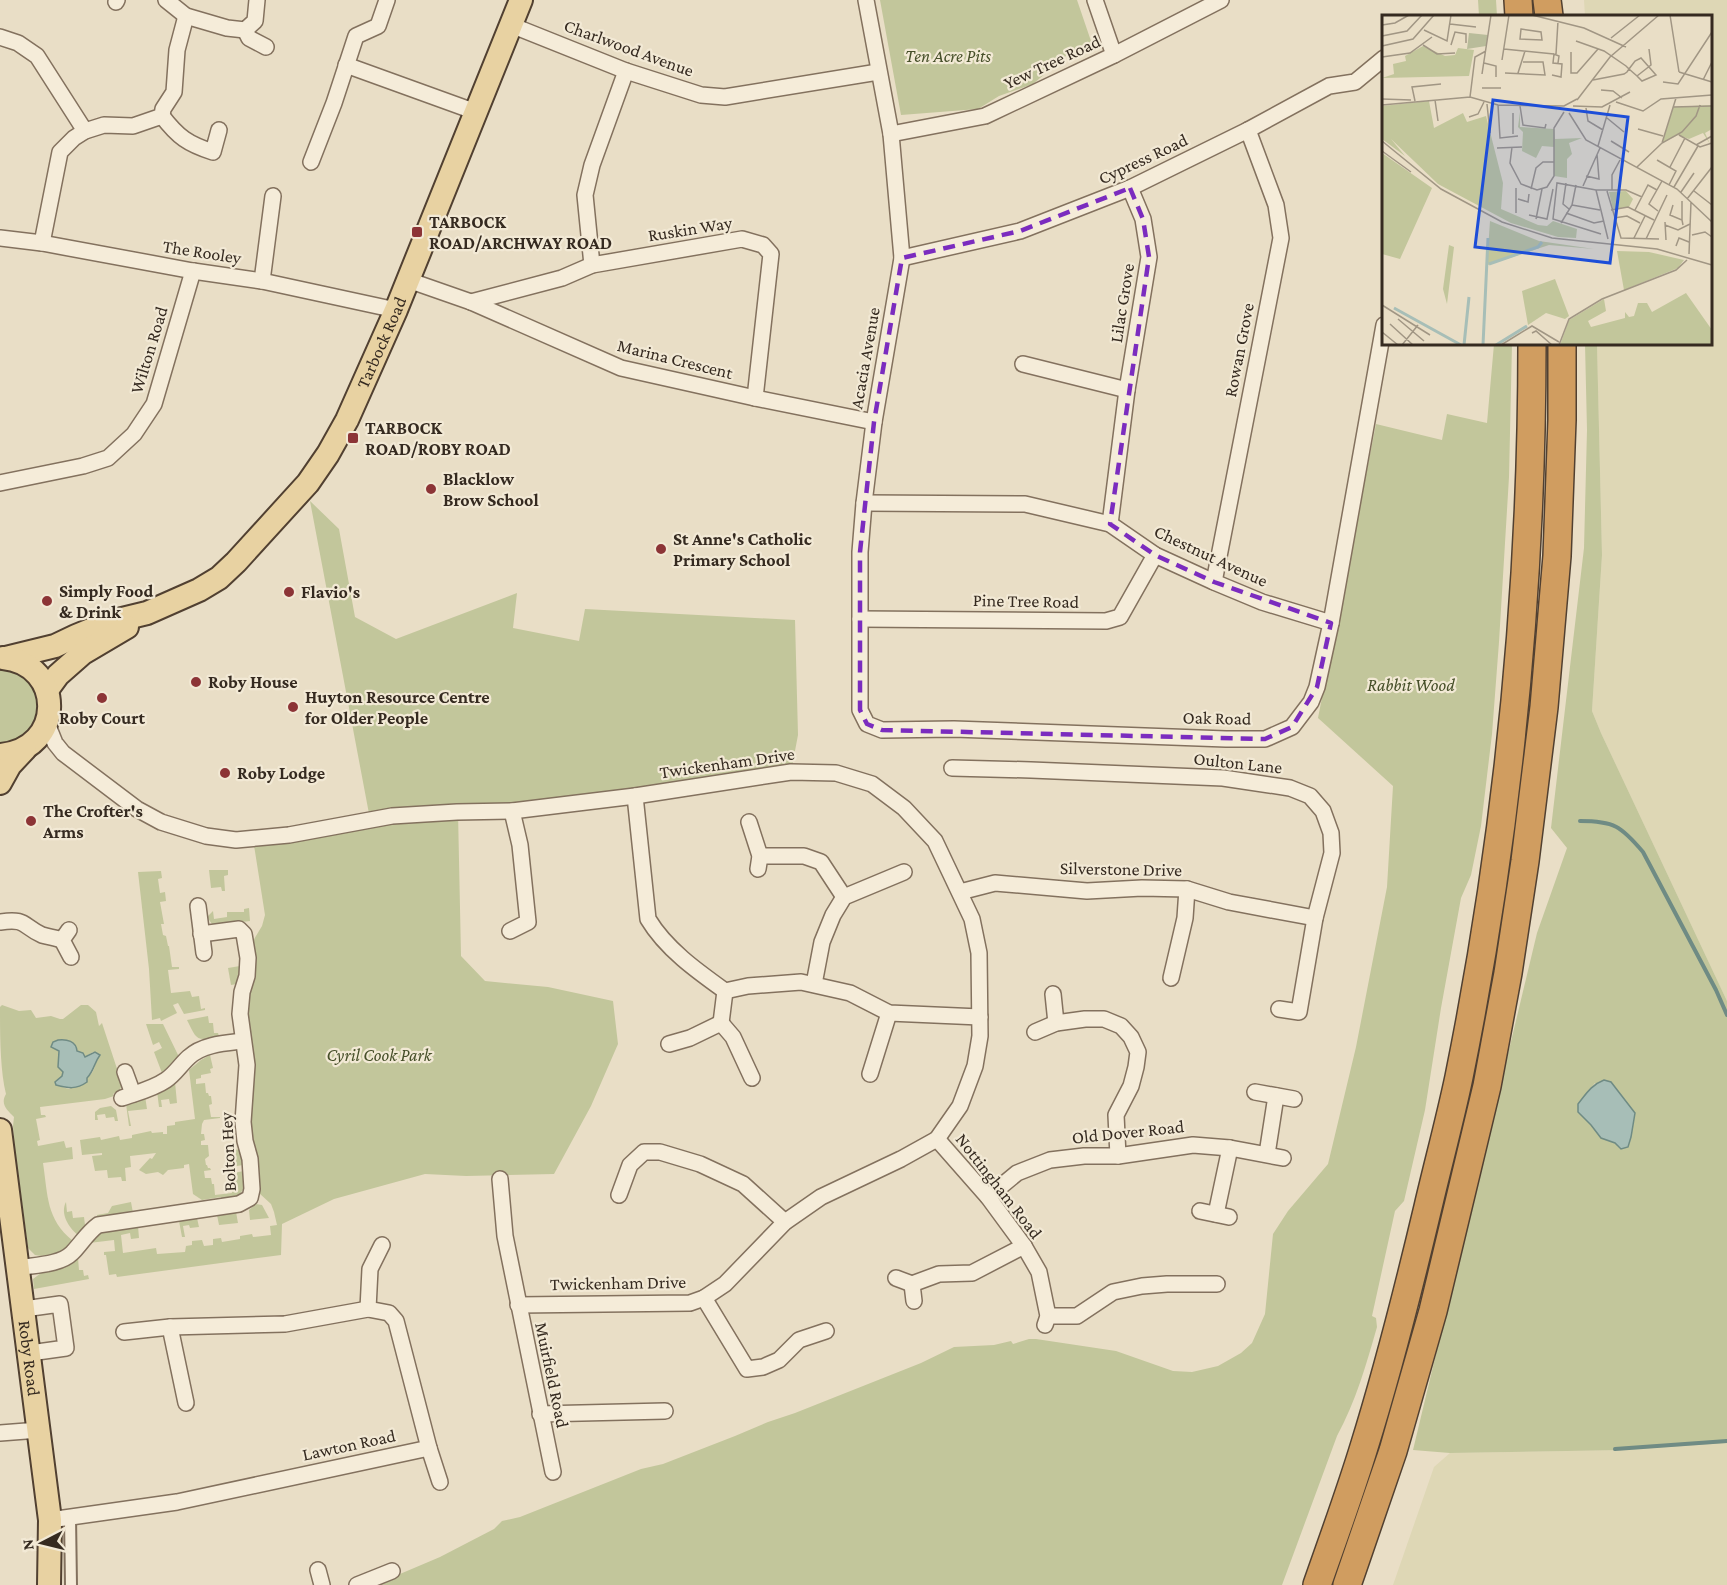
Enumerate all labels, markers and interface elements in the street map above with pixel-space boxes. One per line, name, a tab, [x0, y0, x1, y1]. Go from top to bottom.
street label: Charlwood Avenue	[561, 15, 697, 81]
inset map	[1382, 15, 1712, 345]
street label: Yew Tree Road	[1001, 31, 1104, 93]
park label: Ten Acre Pits	[905, 46, 991, 66]
street label: Cypress Road	[1095, 129, 1191, 188]
place label: TARBOCK ROAD/ARCHWAY ROAD	[429, 212, 612, 253]
street label: Ruskin Way	[646, 212, 734, 246]
marker: TARBOCK ROAD/ARCHWAY ROAD	[410, 225, 424, 239]
street label: The Rooley	[161, 236, 243, 268]
street label: Lilac Grove	[1106, 262, 1138, 344]
street label: Tarbock Road	[352, 293, 410, 391]
street label: Rowan Grove	[1220, 301, 1258, 399]
street label: Wilton Road	[126, 304, 172, 396]
street label: Acacia Avenue	[846, 305, 884, 410]
street label: Marina Crescent	[615, 335, 736, 383]
place label: TARBOCK ROAD/ROBY ROAD	[365, 418, 511, 459]
marker: TARBOCK ROAD/ROBY ROAD	[346, 431, 360, 445]
place label: Blacklow Brow School	[443, 469, 539, 510]
marker: Blacklow Brow School	[424, 482, 438, 496]
street label: Chestnut Avenue	[1151, 521, 1271, 591]
place label: St Anne's Catholic Primary School	[673, 529, 812, 570]
marker: St Anne's Catholic Primary School	[654, 542, 668, 556]
place label: Simply Food & Drink	[59, 581, 153, 622]
place label: Flavio's	[301, 582, 360, 602]
marker: Flavio's	[282, 585, 296, 599]
street label: Pine Tree Road	[973, 590, 1080, 612]
marker: Simply Food & Drink	[40, 594, 54, 608]
place label: Roby House	[208, 672, 298, 692]
marker: Roby House	[189, 675, 203, 689]
park label: Rabbit Wood	[1367, 675, 1455, 695]
place label: Huyton Resource Centre for Older People	[305, 687, 490, 728]
marker: Roby Court	[95, 691, 109, 705]
marker: Huyton Resource Centre for Older People	[286, 700, 300, 714]
street label: Oak Road	[1182, 707, 1252, 729]
place label: Roby Court	[59, 708, 146, 728]
street label: Twickenham Drive	[658, 744, 796, 782]
street label: Oulton Lane	[1193, 748, 1283, 778]
place label: Roby Lodge	[237, 763, 325, 783]
marker: Roby Lodge	[218, 766, 232, 780]
place label: The Crofter's Arms	[42, 801, 143, 842]
marker: The Crofter's Arms	[24, 814, 38, 828]
street label: Silverstone Drive	[1060, 858, 1182, 880]
park label: Cyril Cook Park	[326, 1045, 433, 1065]
street label: Bolton Hey	[216, 1111, 240, 1192]
street label: Old Dover Road	[1071, 1116, 1186, 1148]
street label: Nottingham Road	[952, 1129, 1047, 1243]
street label: Twickenham Drive	[550, 1272, 686, 1294]
street label: Roby Road	[14, 1319, 44, 1398]
street label: Muirfield Road	[531, 1320, 573, 1430]
street label: Lawton Road	[301, 1425, 398, 1465]
north arrow	[12, 1513, 72, 1573]
text: N	[18, 1538, 37, 1551]

